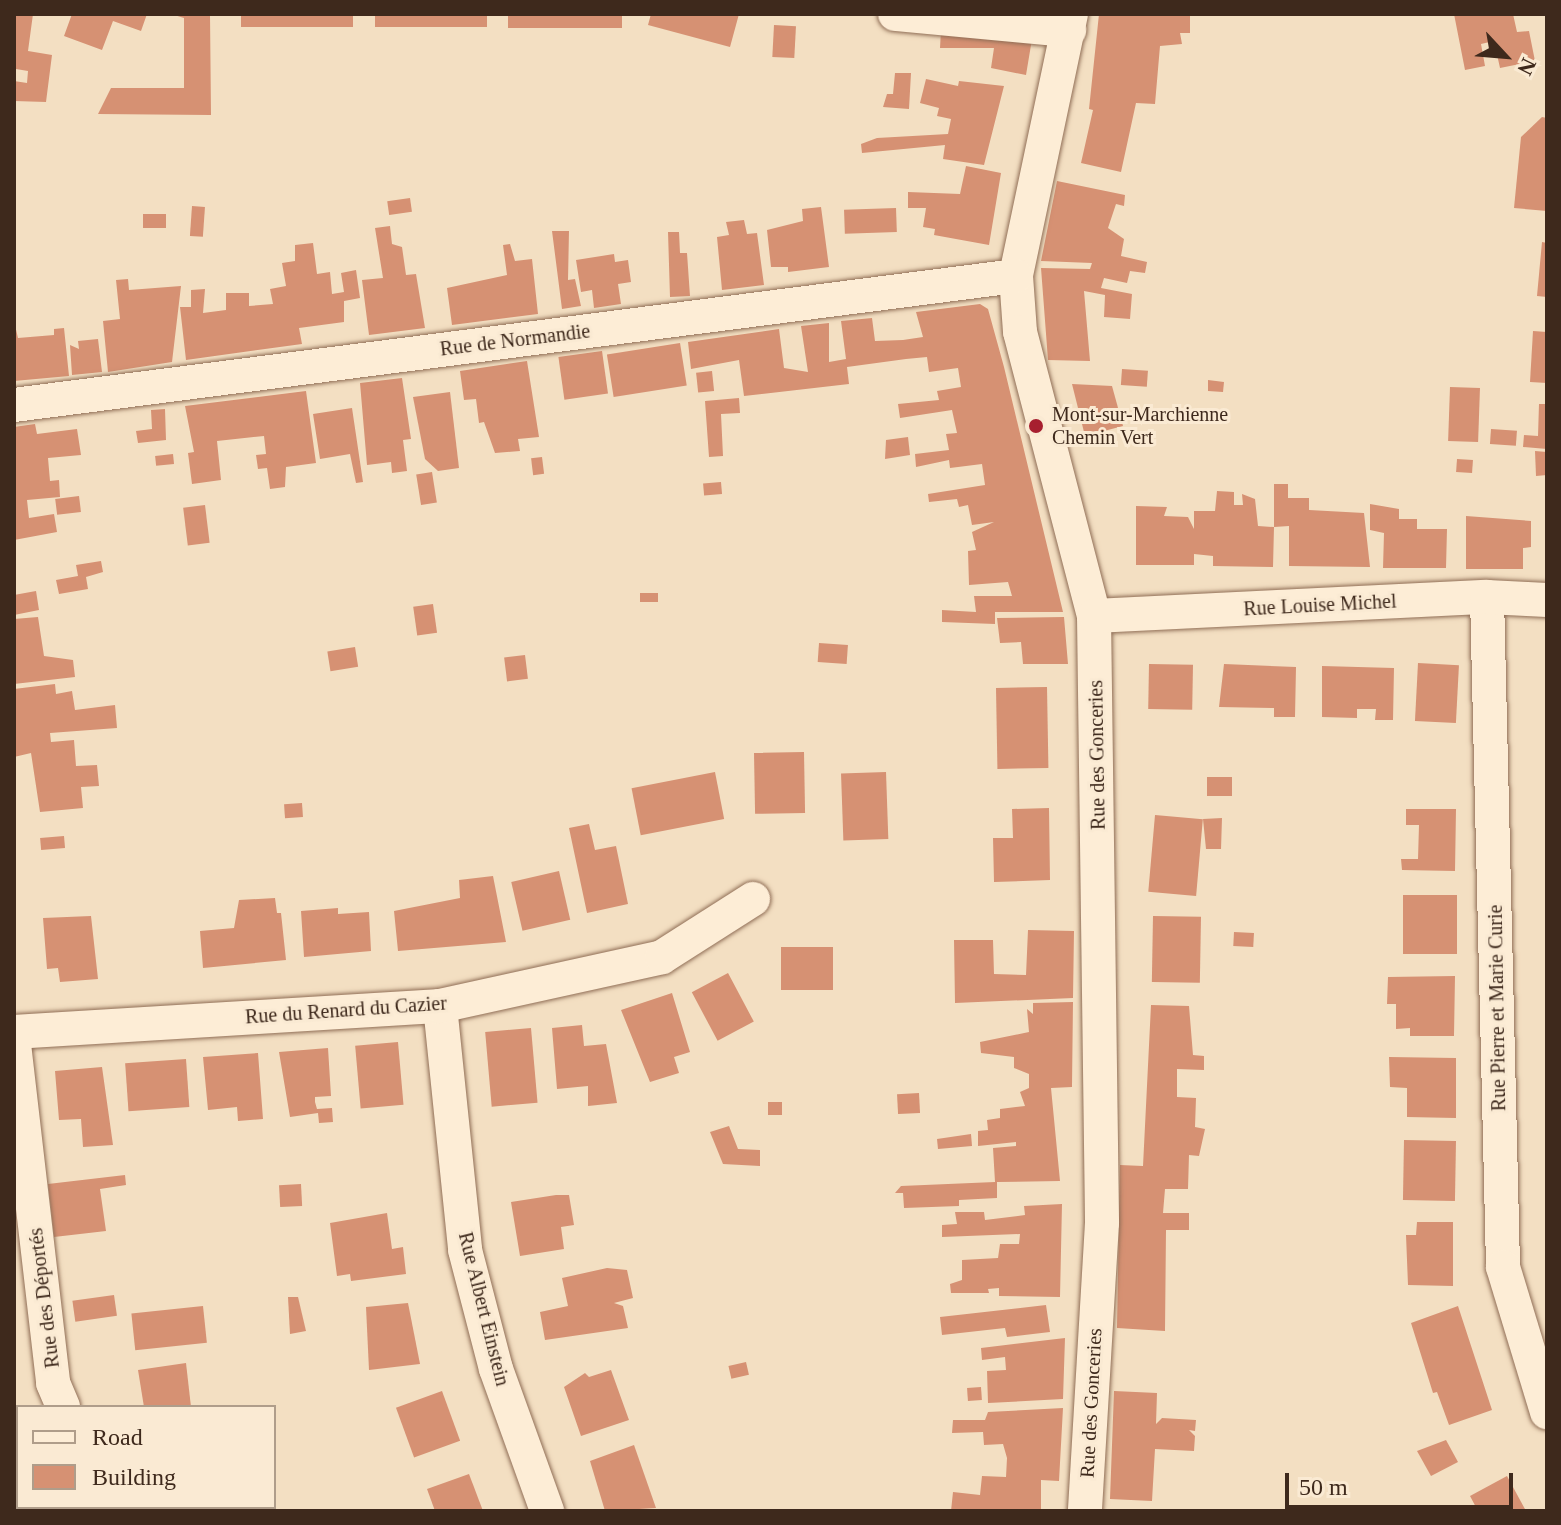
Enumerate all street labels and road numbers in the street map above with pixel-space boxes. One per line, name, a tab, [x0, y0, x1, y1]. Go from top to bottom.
street label: Rue de Normandie	[439, 319, 591, 361]
street label: Rue Louise Michel	[1243, 589, 1397, 621]
street label: Rue des Gonceries	[1084, 680, 1110, 830]
street label: Rue Pierre et Marie Curie	[1483, 905, 1511, 1111]
street label: Rue du Renard du Cazier	[244, 991, 448, 1029]
street label: Rue des Déportés	[23, 1227, 65, 1369]
street label: Rue Albert Einstein	[453, 1229, 515, 1389]
street label: Rue des Gonceries	[1075, 1327, 1107, 1479]

